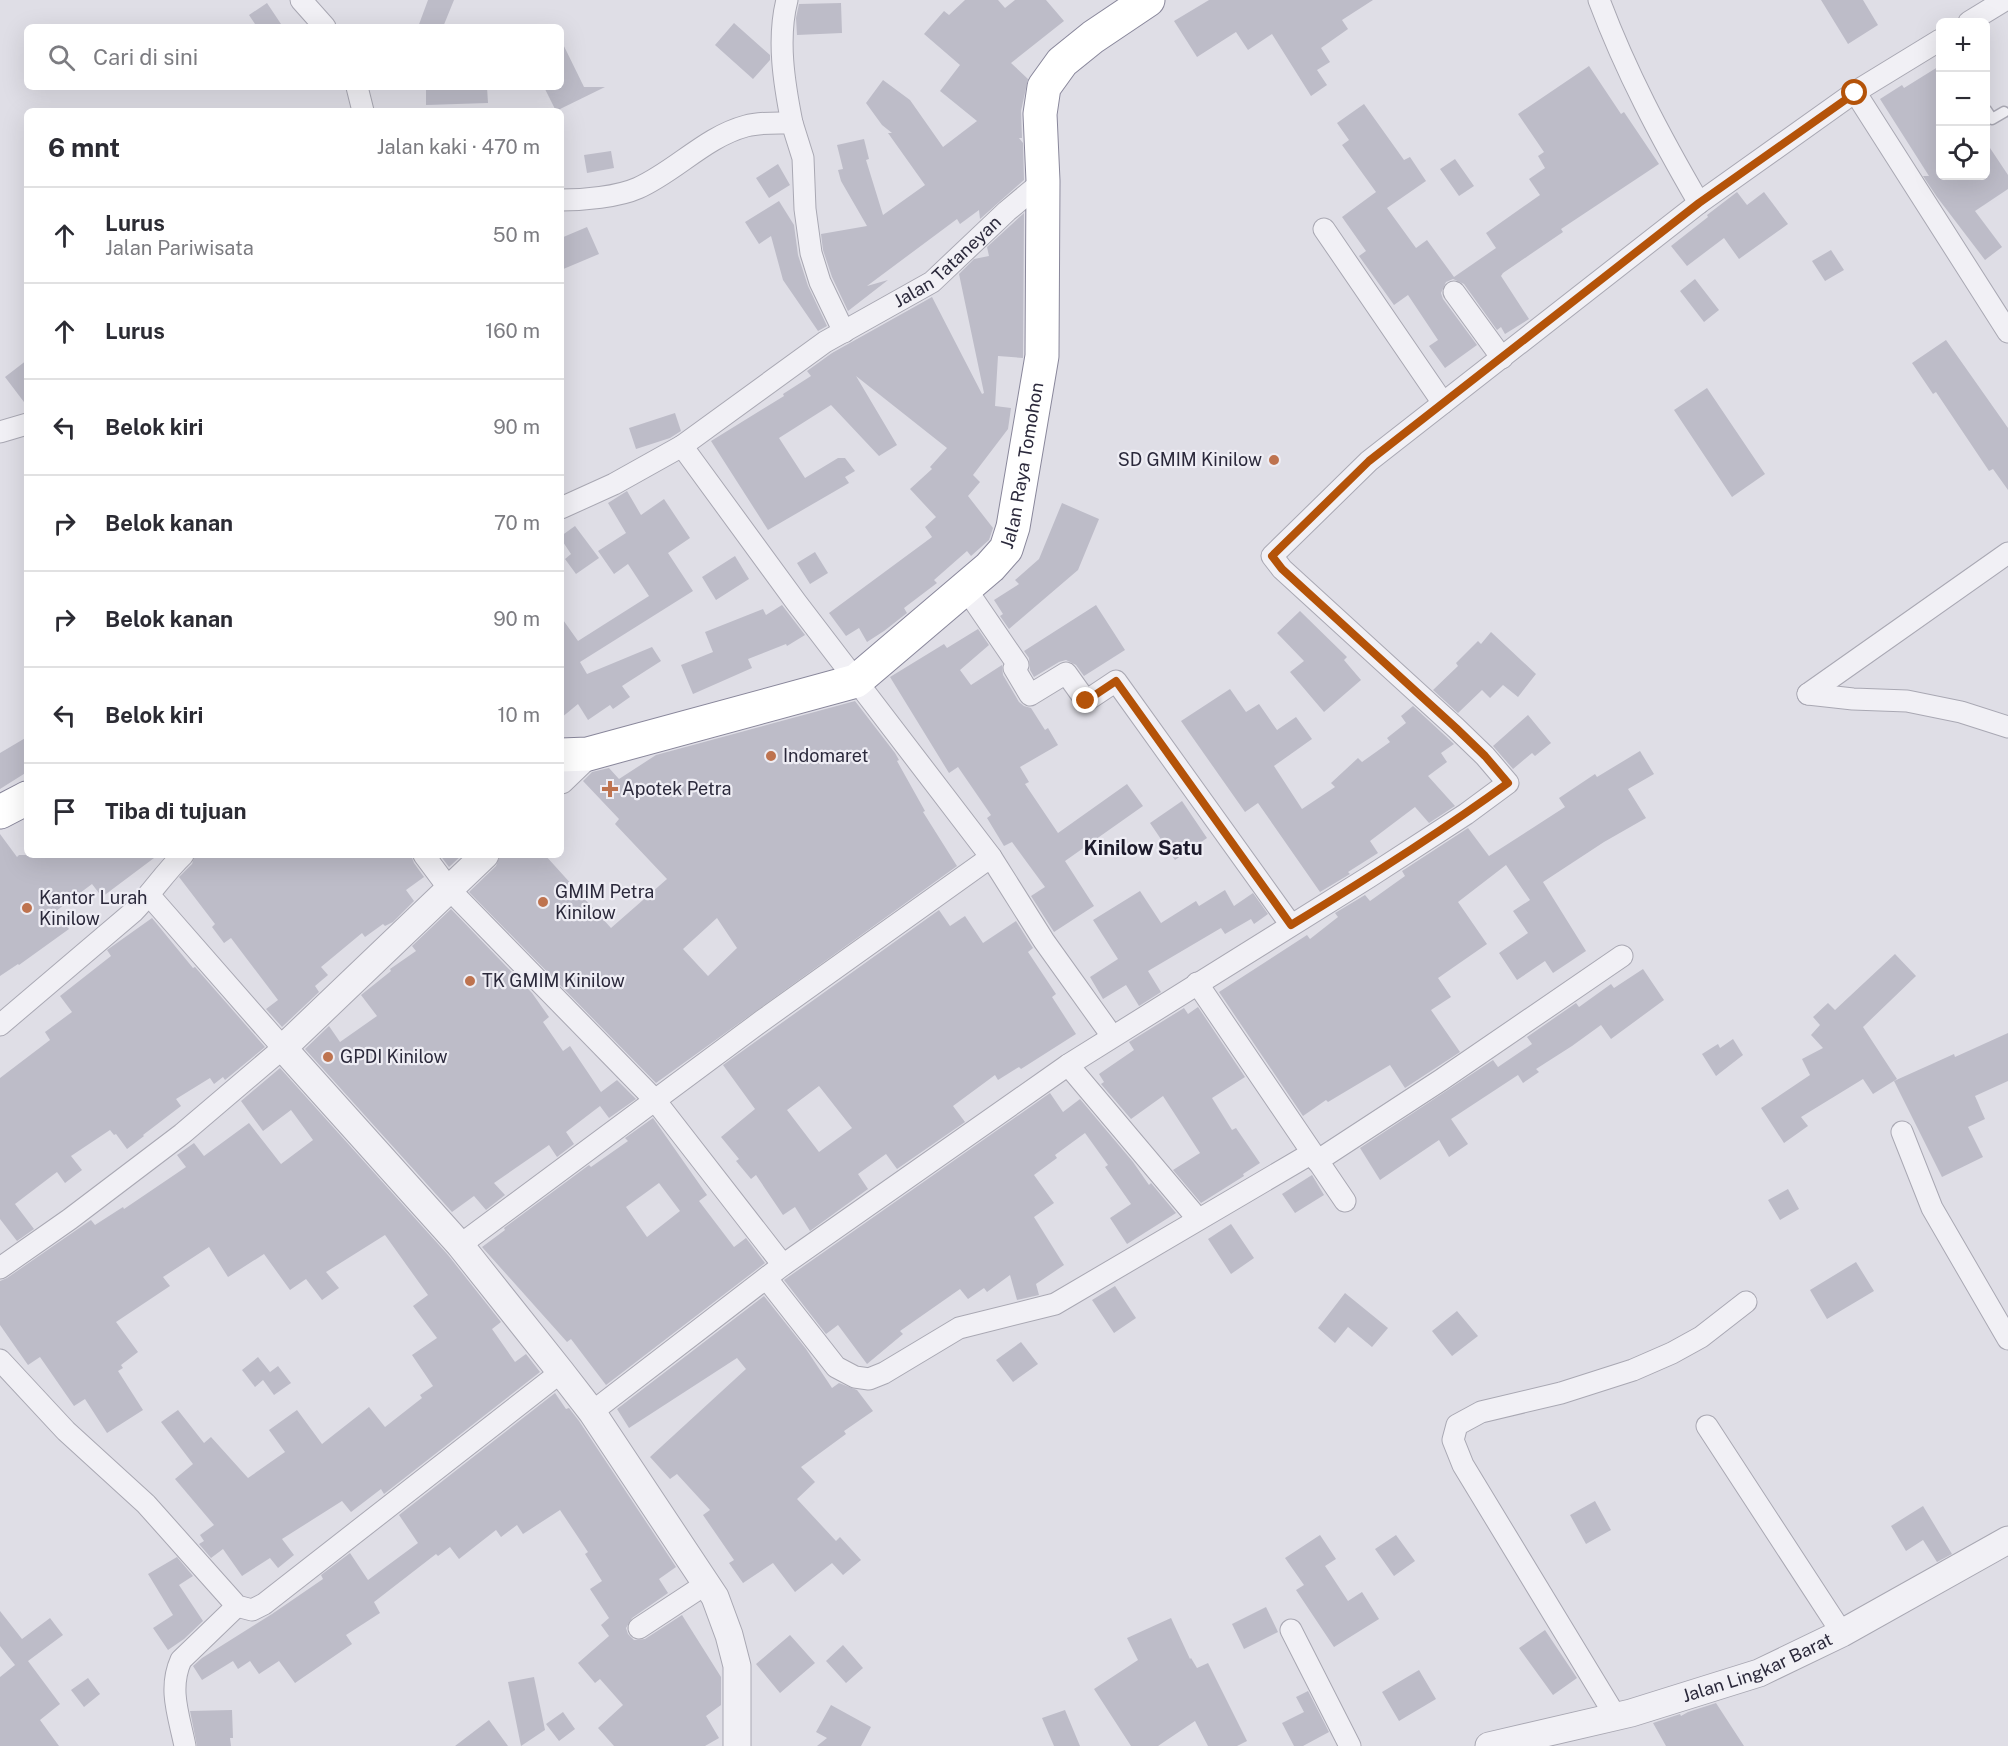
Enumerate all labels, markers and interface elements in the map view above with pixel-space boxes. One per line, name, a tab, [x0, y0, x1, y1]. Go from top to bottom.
map controls	[1936, 18, 1990, 180]
button: +	[1936, 18, 1990, 72]
search box	[24, 24, 564, 90]
icon: search	[45, 41, 78, 74]
text: Cari di sini	[93, 44, 198, 70]
button: −	[1936, 72, 1990, 126]
route start	[1841, 79, 1867, 105]
button: locate	[1936, 126, 1990, 180]
text: 6 mnt	[48, 132, 120, 163]
text: Jalan kaki · 470 m	[377, 135, 540, 159]
text: Lurus	[105, 210, 165, 236]
street label: Jalan Tataneyan	[890, 211, 1005, 311]
icon: ahead	[48, 219, 81, 252]
text: 50 m	[493, 223, 540, 247]
text: Jalan Pariwisata	[105, 236, 254, 260]
icon: ahead	[48, 315, 81, 348]
text: Lurus	[105, 318, 165, 344]
text: 160 m	[485, 319, 540, 343]
street label: Jalan Raya Tomohon	[996, 381, 1047, 551]
icon: left	[48, 411, 81, 444]
text: Belok kiri	[105, 414, 203, 440]
text: 90 m	[493, 415, 540, 439]
place label: SD GMIM Kinilow	[1118, 449, 1262, 470]
marker: SD GMIM Kinilow	[1267, 453, 1281, 467]
icon: right	[48, 507, 81, 540]
text: Belok kanan	[105, 510, 233, 536]
text: 70 m	[494, 511, 540, 535]
icon: right	[48, 603, 81, 636]
text: Belok kanan	[105, 606, 233, 632]
text: 90 m	[493, 607, 540, 631]
route end	[1072, 687, 1098, 713]
icon: left	[48, 699, 81, 732]
text: Belok kiri	[105, 702, 203, 728]
text: 10 m	[497, 703, 540, 727]
place label: Indomaret	[783, 745, 869, 766]
marker: Indomaret	[764, 749, 778, 763]
place label: Apotek Petra	[622, 778, 731, 799]
marker: Apotek Petra	[603, 782, 617, 796]
icon: arrive	[48, 795, 81, 828]
text: Tiba di tujuan	[105, 798, 246, 824]
district label: Kinilow Satu	[1083, 836, 1203, 860]
place label: GMIM Petra Kinilow	[555, 881, 654, 923]
place label: Kantor Lurah Kinilow	[39, 887, 147, 929]
marker: GMIM Petra Kinilow	[536, 895, 550, 909]
marker: Kantor Lurah Kinilow	[20, 901, 34, 915]
place label: TK GMIM Kinilow	[482, 970, 625, 991]
marker: TK GMIM Kinilow	[463, 974, 477, 988]
place label: GPDI Kinilow	[340, 1046, 448, 1067]
marker: GPDI Kinilow	[321, 1050, 335, 1064]
street label: Jalan Lingkar Barat	[1679, 1628, 1836, 1706]

